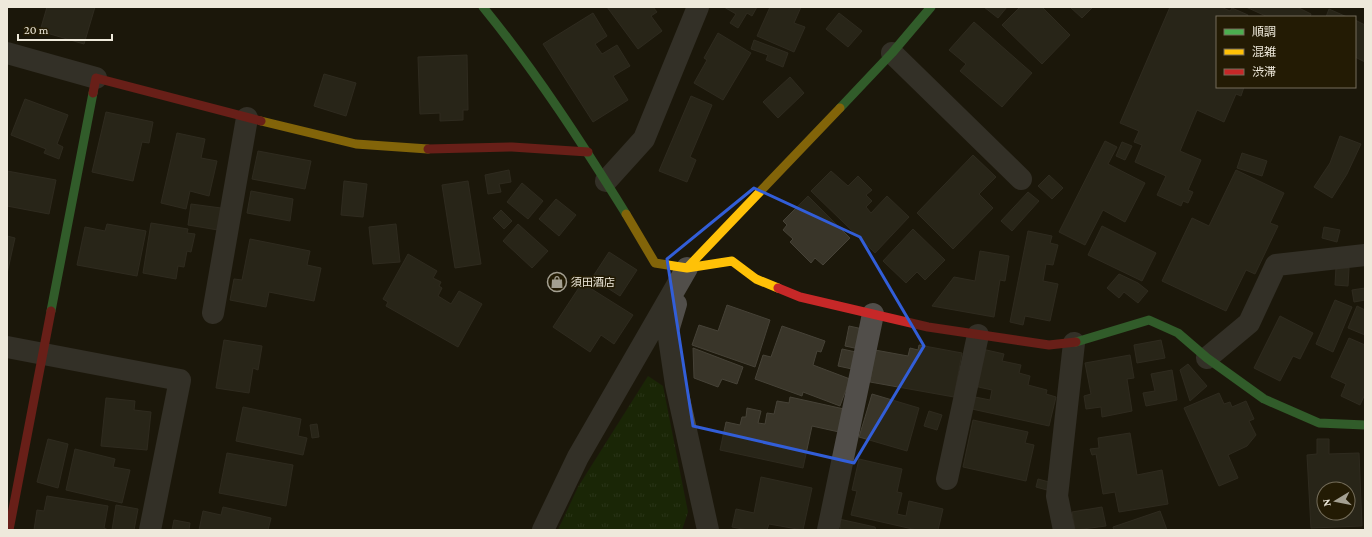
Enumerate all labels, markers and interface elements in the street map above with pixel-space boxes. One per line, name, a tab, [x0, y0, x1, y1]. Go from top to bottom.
scale bar	[18, 16, 112, 42]
legend	[1216, 16, 1356, 88]
text: 20 m	[24, 23, 49, 37]
text: 順調	[1252, 25, 1276, 39]
text: 混雑	[1252, 45, 1276, 59]
text: 渋滞	[1252, 65, 1276, 79]
shop icon: 須田酒店	[546, 271, 568, 293]
place label: 須田酒店	[571, 276, 615, 288]
north arrow	[1316, 481, 1356, 521]
text: N	[1320, 498, 1333, 507]

